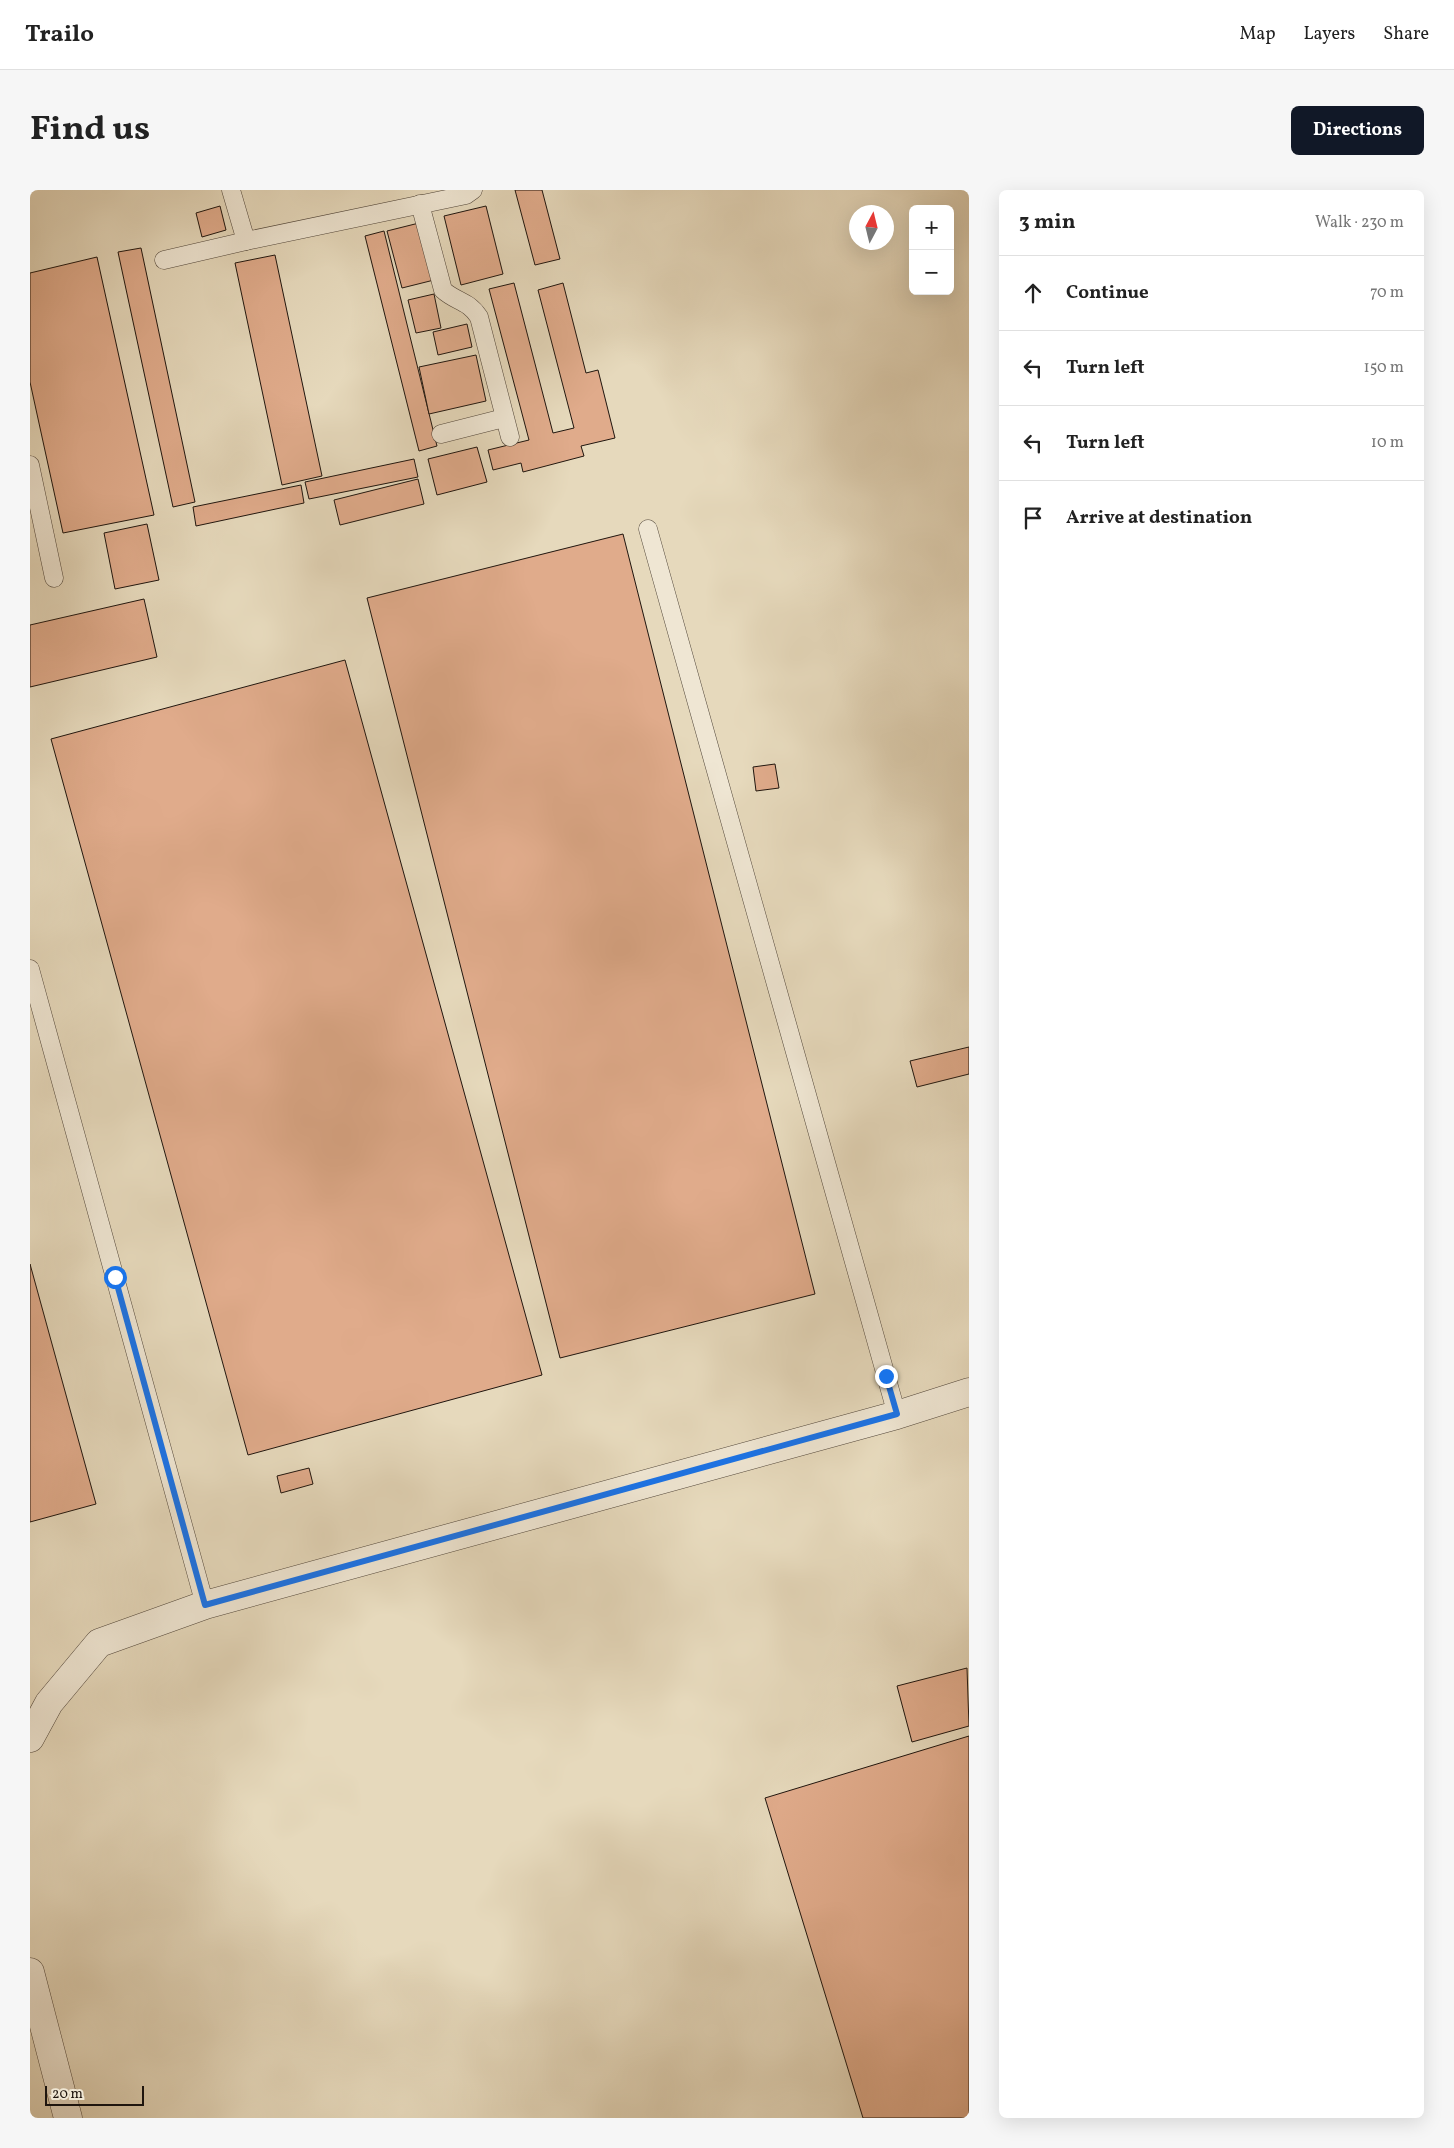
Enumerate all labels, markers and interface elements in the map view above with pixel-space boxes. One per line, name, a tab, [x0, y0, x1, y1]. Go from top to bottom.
text: Trailo	[25, 18, 94, 52]
text: Map	[1239, 22, 1275, 47]
text: Layers	[1303, 22, 1355, 47]
text: Share	[1383, 22, 1429, 47]
text: Find us	[30, 106, 150, 154]
button: Directions	[1291, 106, 1424, 155]
north arrow	[849, 205, 894, 250]
map controls	[909, 205, 954, 295]
button: +	[909, 205, 954, 250]
text: 3 min	[1019, 208, 1075, 237]
text: Walk · 230 m	[1315, 212, 1404, 234]
button: −	[909, 250, 954, 295]
icon: ahead	[1019, 279, 1047, 307]
text: Continue	[1066, 280, 1149, 306]
text: 70 m	[1370, 282, 1404, 304]
icon: left	[1019, 354, 1047, 382]
text: Turn left	[1066, 355, 1145, 381]
text: 150 m	[1363, 357, 1404, 379]
icon: left	[1019, 429, 1047, 457]
text: Turn left	[1066, 430, 1145, 456]
text: 10 m	[1371, 432, 1404, 454]
icon: arrive	[1019, 504, 1047, 532]
text: Arrive at destination	[1066, 505, 1252, 531]
route start	[104, 1266, 127, 1289]
route end	[875, 1365, 898, 1388]
scale bar	[45, 2083, 144, 2106]
text: 20 m	[52, 2085, 83, 2104]

